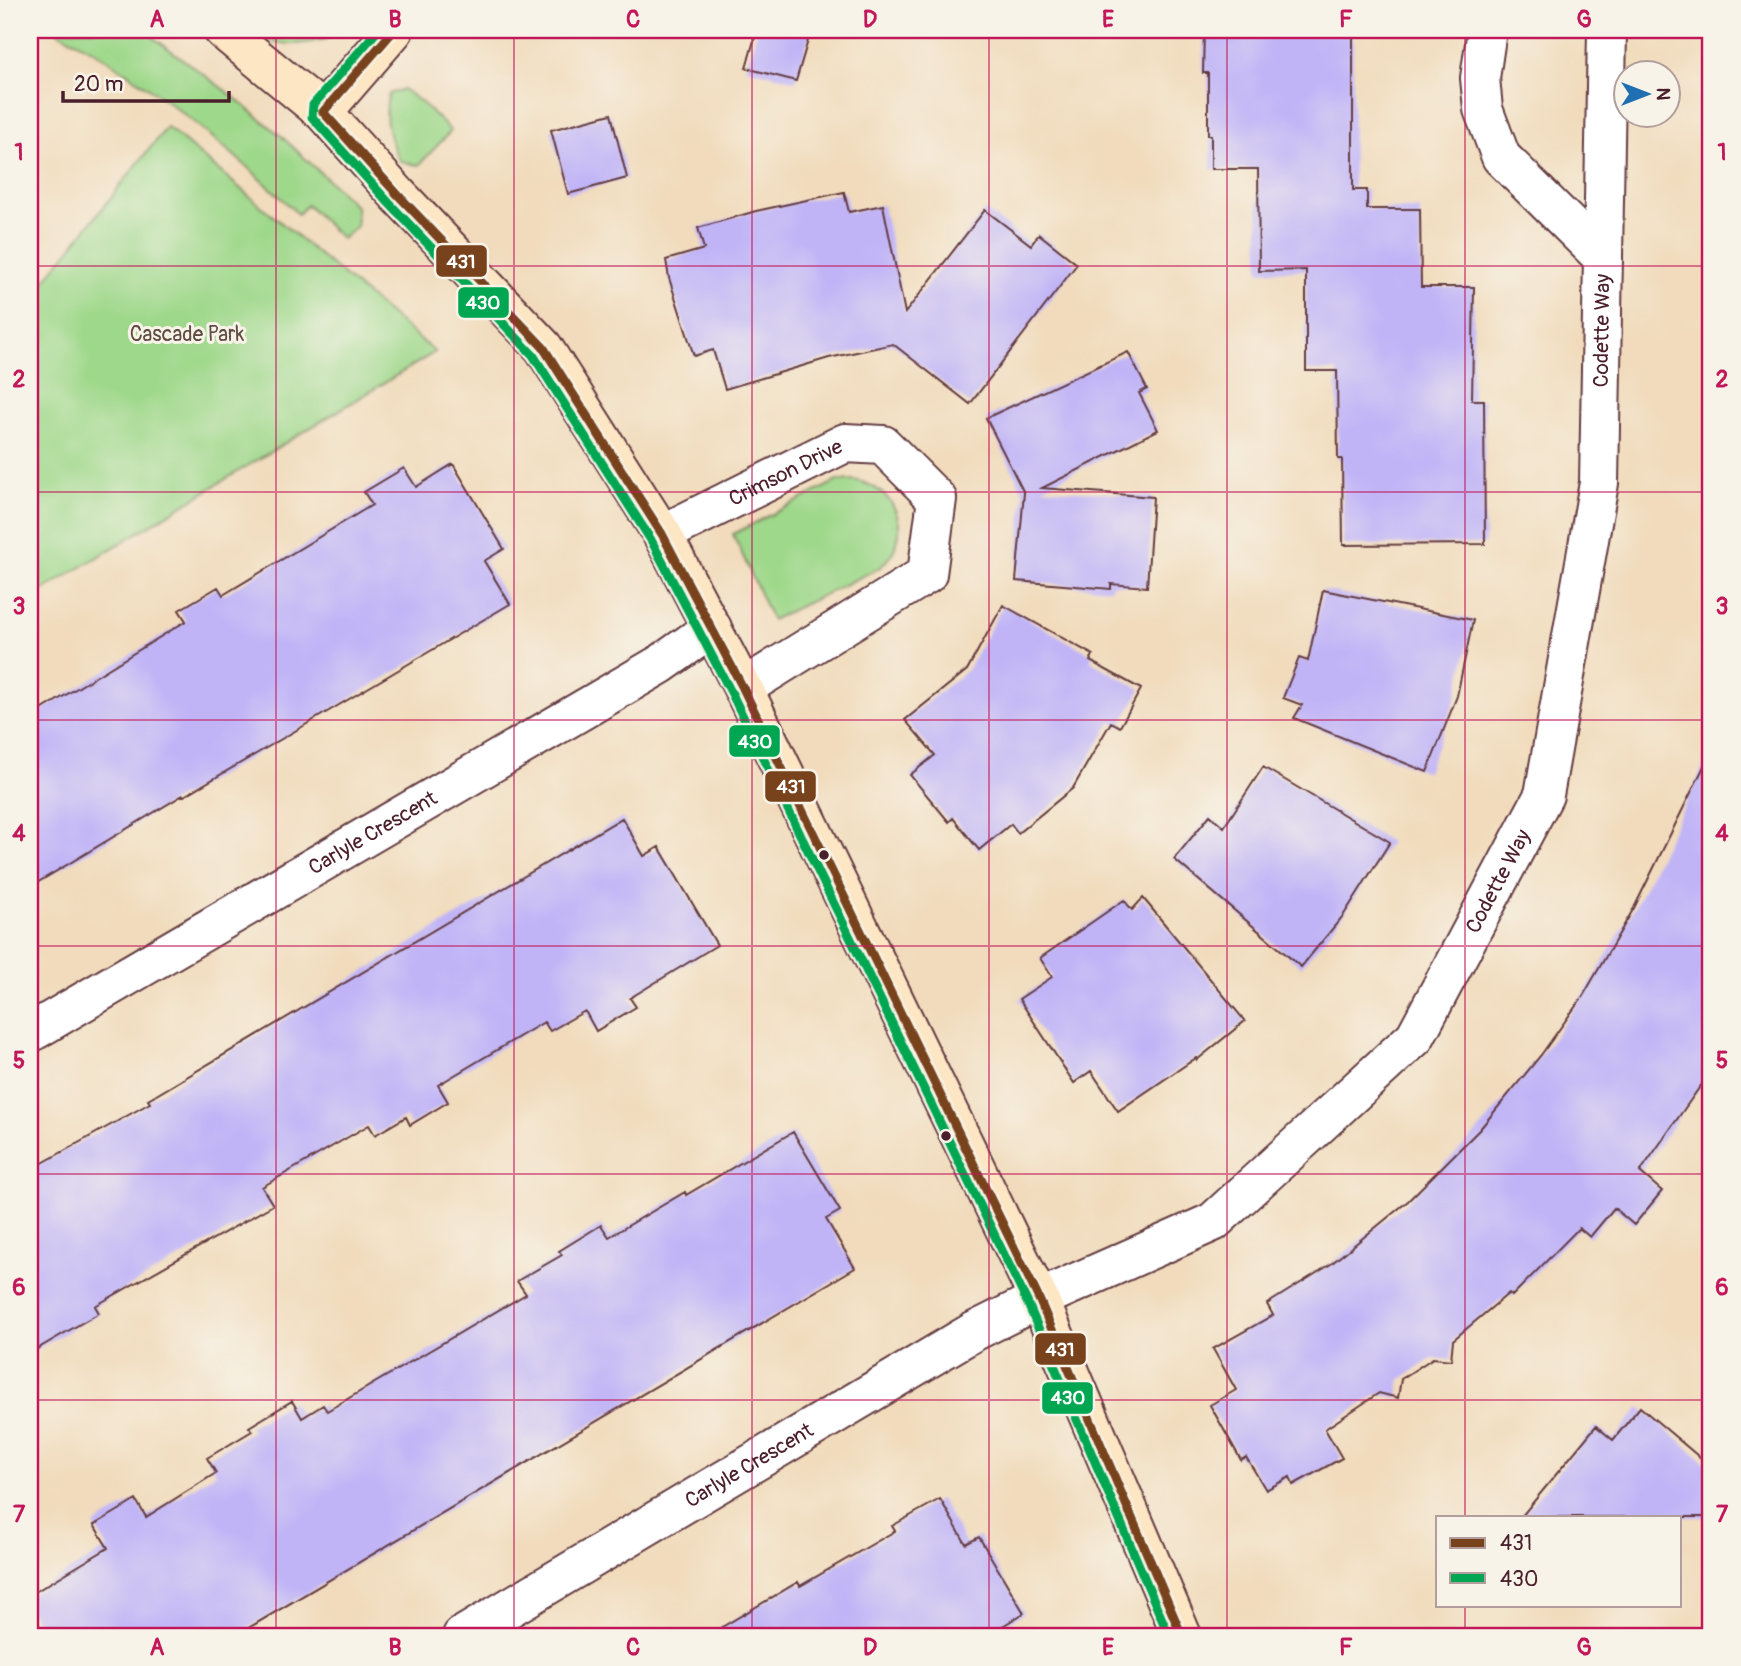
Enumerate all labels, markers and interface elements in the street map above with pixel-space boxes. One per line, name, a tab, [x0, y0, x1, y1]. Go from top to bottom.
text: A	[150, 5, 165, 34]
text: B	[388, 5, 402, 34]
text: C	[626, 5, 640, 34]
text: D	[863, 5, 877, 34]
text: E	[1102, 5, 1114, 34]
text: F	[1339, 5, 1353, 34]
text: G	[1576, 5, 1592, 34]
scale bar	[63, 60, 229, 104]
north arrow	[1612, 60, 1682, 130]
text: 20 m	[74, 71, 123, 98]
text: N	[1651, 88, 1675, 101]
text: 1	[15, 138, 24, 167]
text: 1	[1718, 138, 1727, 167]
line badge: 431	[435, 244, 488, 278]
text: 431	[446, 250, 476, 274]
street label: Codette Way	[1588, 274, 1617, 388]
line badge: 430	[457, 286, 510, 319]
text: 430	[466, 291, 500, 315]
park label: Cascade Park	[130, 321, 245, 348]
text: 2	[13, 365, 26, 394]
text: 2	[1716, 365, 1729, 394]
street label: Crimson Drive	[724, 433, 848, 513]
text: 3	[13, 592, 25, 621]
text: 3	[1716, 592, 1728, 621]
line badge: 430	[728, 724, 781, 758]
text: 430	[738, 730, 772, 754]
line badge: 431	[764, 770, 817, 803]
text: 431	[776, 775, 806, 799]
street label: Carlyle Crescent	[304, 785, 443, 881]
text: 4	[12, 819, 26, 848]
text: 4	[1715, 819, 1729, 848]
street label: Codette Way	[1460, 825, 1537, 938]
unlabelled marker	[817, 848, 831, 862]
text: 5	[13, 1046, 25, 1075]
text: 5	[1716, 1046, 1728, 1075]
unlabelled marker	[939, 1129, 953, 1143]
text: 6	[12, 1273, 26, 1302]
text: 6	[1715, 1273, 1729, 1302]
line badge: 431	[1034, 1332, 1087, 1366]
text: 431	[1045, 1338, 1075, 1362]
line badge: 430	[1041, 1381, 1094, 1415]
text: 430	[1051, 1386, 1085, 1410]
street label: Carlyle Crescent	[680, 1417, 819, 1514]
text: 7	[13, 1500, 26, 1529]
text: 7	[1716, 1500, 1729, 1529]
legend	[1436, 1516, 1682, 1606]
text: 431	[1500, 1530, 1532, 1557]
text: 430	[1500, 1566, 1538, 1593]
text: A	[150, 1633, 165, 1662]
text: B	[388, 1633, 402, 1662]
text: C	[626, 1633, 640, 1662]
text: D	[863, 1633, 877, 1662]
text: E	[1102, 1633, 1114, 1662]
text: F	[1339, 1633, 1353, 1662]
text: G	[1576, 1633, 1592, 1662]

